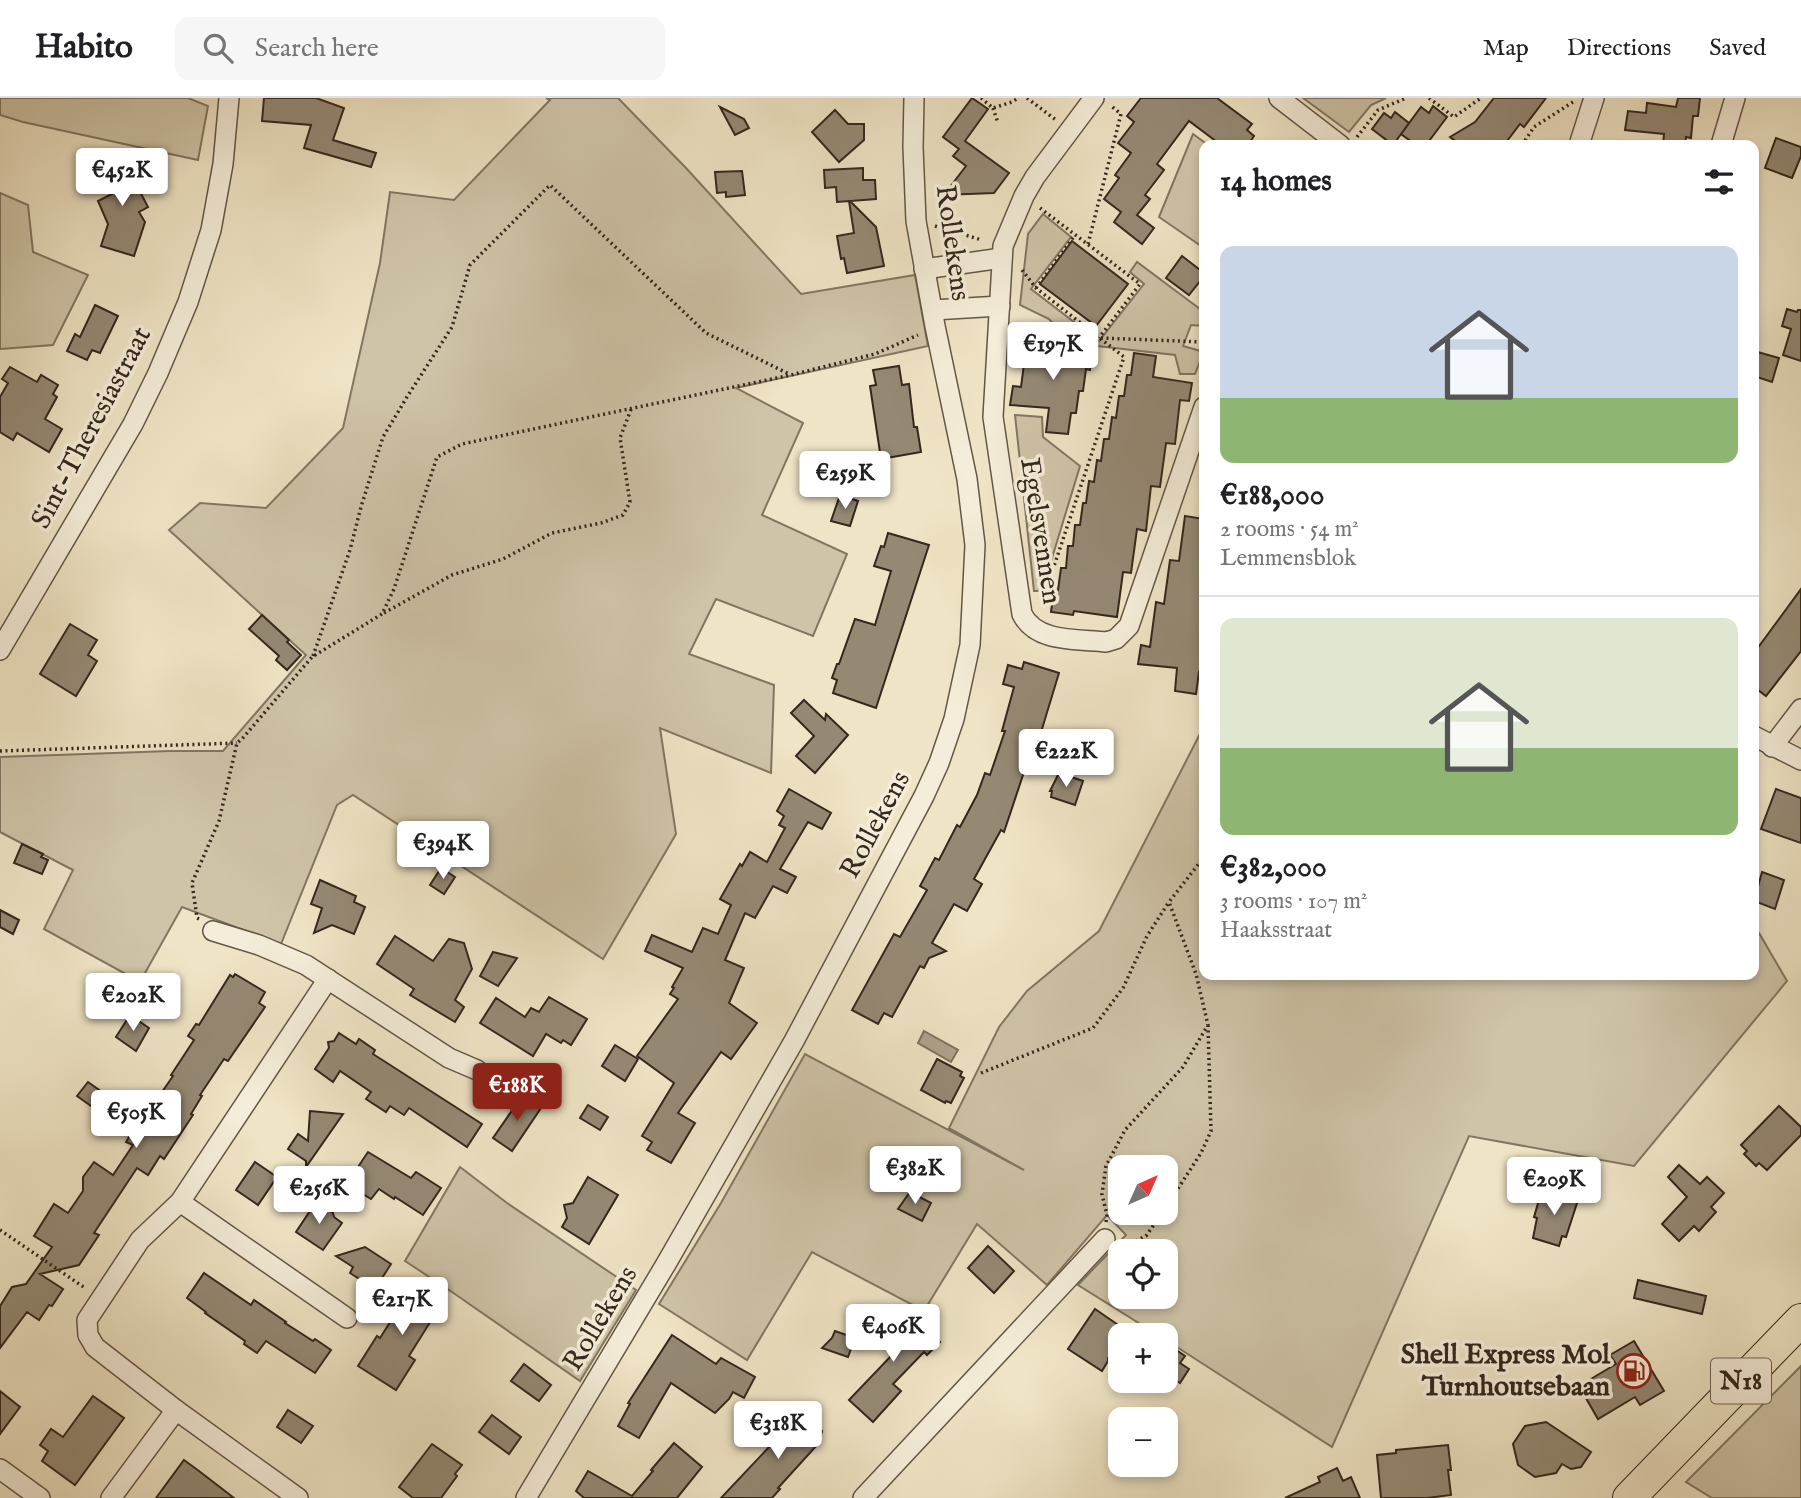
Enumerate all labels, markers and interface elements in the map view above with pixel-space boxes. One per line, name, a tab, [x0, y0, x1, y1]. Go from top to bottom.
search box	[175, 17, 665, 80]
text: Habito	[35, 27, 133, 69]
icon: search	[199, 29, 237, 67]
text: Search here	[255, 32, 379, 65]
text: Map	[1483, 33, 1529, 64]
text: Directions	[1567, 33, 1671, 64]
text: Saved	[1709, 33, 1766, 64]
pin: €452K	[73, 148, 171, 208]
text: €452K	[92, 156, 152, 185]
text: 14 homes	[1220, 163, 1332, 201]
icon: filters	[1700, 163, 1738, 201]
street label: Rollekens	[927, 183, 977, 303]
icon: home	[1416, 292, 1542, 418]
street label: Sint-Theresiastraat	[24, 321, 160, 535]
pin: €197K	[1004, 322, 1102, 382]
text: €197K	[1023, 330, 1083, 359]
pin: €259K	[796, 452, 894, 511]
street label: Egelsvennen	[1011, 455, 1069, 607]
text: €259K	[815, 459, 875, 488]
text: €188,000	[1220, 477, 1324, 515]
text: 2 rooms · 54 m²	[1220, 515, 1359, 544]
text: Lemmensblok	[1220, 544, 1356, 573]
icon: home	[1416, 664, 1542, 790]
pin: €222K	[1017, 730, 1115, 789]
text: €222K	[1035, 737, 1097, 766]
street label: Rollekens	[833, 765, 919, 885]
pin: €394K	[394, 822, 492, 881]
text: €394K	[413, 829, 473, 858]
text: €382,000	[1220, 849, 1327, 887]
text: 3 rooms · 107 m²	[1220, 887, 1368, 916]
text: Haaksstraat	[1220, 916, 1332, 945]
pin: €202K	[84, 974, 182, 1033]
text: €202K	[102, 981, 165, 1010]
pin: €188K	[468, 1063, 566, 1123]
text: €188K	[489, 1071, 545, 1100]
pin: €505K	[87, 1090, 185, 1150]
text: €505K	[107, 1098, 165, 1127]
pin: €382K	[866, 1146, 964, 1206]
text: €382K	[886, 1154, 944, 1183]
north arrow	[1108, 1155, 1178, 1225]
map controls	[1108, 1155, 1178, 1477]
pin: €209K	[1505, 1158, 1603, 1217]
text: €209K	[1523, 1165, 1585, 1194]
pin: €256K	[270, 1166, 368, 1226]
text: €256K	[290, 1174, 348, 1203]
button: locate	[1108, 1239, 1178, 1309]
street label: Rollekens	[556, 1260, 646, 1378]
pin: €217K	[353, 1278, 451, 1337]
text: €217K	[372, 1285, 432, 1314]
pin: €406K	[844, 1304, 942, 1364]
text: €406K	[862, 1312, 924, 1341]
button: +	[1108, 1323, 1178, 1393]
place label: Shell Express Mol Turnhoutsebaan	[1401, 1338, 1611, 1405]
fuel station icon: Shell Express Mol Turnhoutsebaan	[1615, 1352, 1653, 1390]
road number: N18	[1711, 1358, 1771, 1404]
pin: €318K	[729, 1402, 827, 1461]
button: −	[1108, 1407, 1178, 1477]
text: €318K	[750, 1409, 806, 1438]

